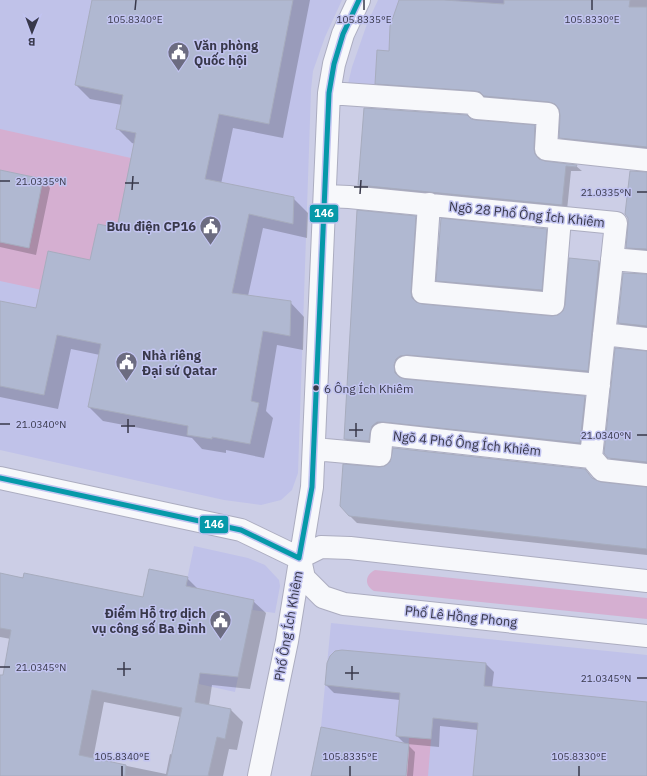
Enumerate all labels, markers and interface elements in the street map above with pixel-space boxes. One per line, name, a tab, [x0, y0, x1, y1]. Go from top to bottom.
north arrow	[12, 12, 52, 52]
text: 105.8340°E	[107, 13, 163, 26]
text: 105.8335°E	[336, 13, 392, 26]
text: 105.8330°E	[564, 13, 620, 26]
text: B	[28, 35, 36, 49]
place label: Văn phòng Quốc hội	[194, 37, 259, 69]
public building icon: Văn phòng Quốc hội	[165, 39, 191, 72]
text: 21.0335°N	[16, 175, 66, 188]
text: 21.0335°N	[581, 186, 631, 199]
street label: Ngõ 28 Phố Ông Ích Khiêm	[448, 198, 606, 231]
line badge: 146	[309, 204, 339, 223]
text: 146	[314, 206, 334, 220]
public building icon: Bưu điện CP16	[198, 213, 224, 246]
place label: Bưu điện CP16	[106, 218, 196, 235]
place label: Nhà riêng Đại sứ Qatar	[142, 347, 217, 379]
public building icon: Nhà riêng Đại sứ Qatar	[113, 349, 139, 382]
place label: 6 Ông Ích Khiêm	[324, 381, 413, 396]
marker: 6 Ông Ích Khiêm	[311, 383, 321, 393]
text: 21.0340°N	[16, 418, 66, 431]
street label: Ngõ 4 Phố Ông Ích Khiêm	[392, 427, 542, 460]
text: 21.0340°N	[581, 429, 631, 442]
line badge: 146	[199, 515, 229, 534]
text: 146	[204, 517, 224, 531]
street label: Phố Ông Ích Khiêm	[270, 570, 307, 683]
street label: Phố Lê Hồng Phong	[404, 602, 518, 631]
place label: Điểm Hỗ trợ dịch vụ công số Ba Đình	[92, 604, 206, 637]
public building icon: Điểm Hỗ trợ dịch vụ công số Ba Đình	[208, 607, 234, 640]
text: 21.0345°N	[16, 661, 66, 674]
text: 21.0345°N	[581, 672, 631, 685]
text: 105.8340°E	[94, 750, 150, 763]
text: 105.8335°E	[322, 750, 378, 763]
text: 105.8330°E	[551, 750, 607, 763]

